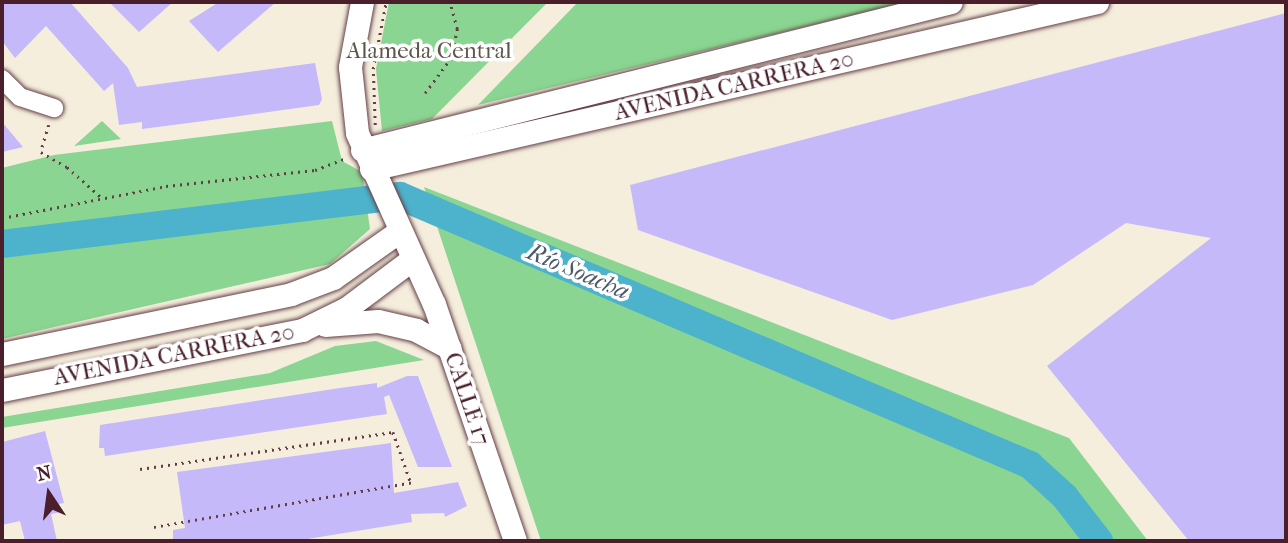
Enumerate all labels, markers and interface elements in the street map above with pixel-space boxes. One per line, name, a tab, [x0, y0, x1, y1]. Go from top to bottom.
park label: Alameda Central	[346, 37, 512, 65]
street label: AVENIDA CARRERA 20	[612, 45, 856, 127]
water label: Río Soacha	[523, 238, 633, 306]
street label: AVENIDA CARRERA 20	[51, 318, 297, 392]
street label: CALLE 17	[438, 349, 496, 449]
north arrow	[14, 459, 84, 529]
text: N	[35, 461, 54, 486]

